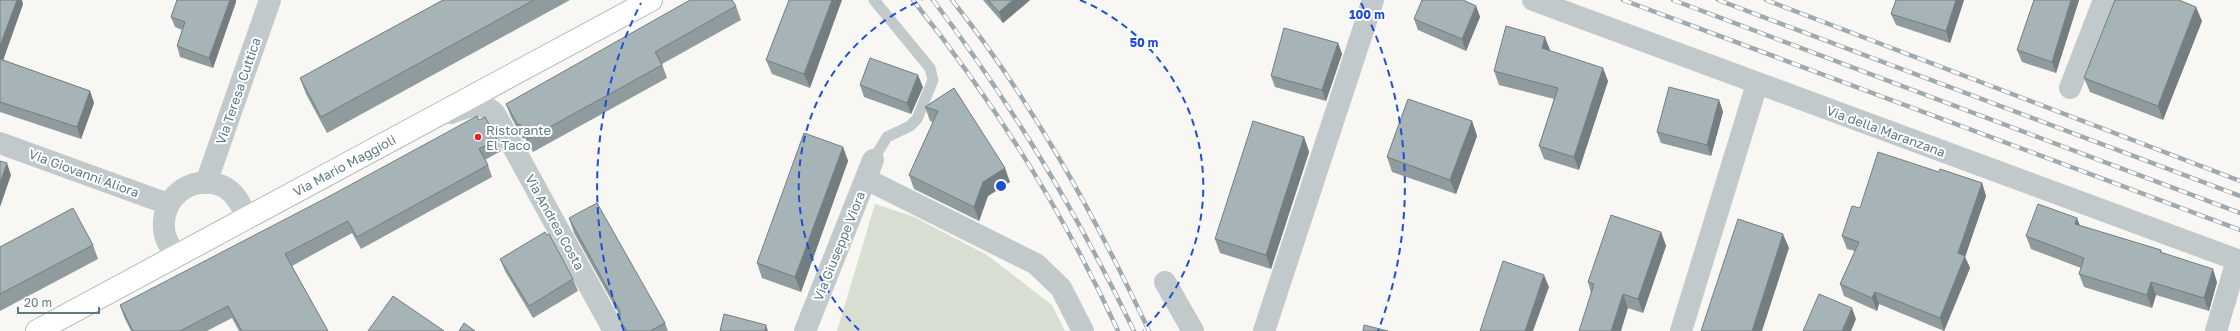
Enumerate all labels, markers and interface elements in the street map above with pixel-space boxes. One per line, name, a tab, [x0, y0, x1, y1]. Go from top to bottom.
text: 100 m	[1349, 7, 1385, 22]
street label: Via Teresa Cuttica	[212, 35, 264, 147]
text: 50 m	[1130, 35, 1158, 50]
street label: Via della Maranzana	[1824, 102, 1948, 160]
place label: Ristorante El Taco	[486, 122, 551, 153]
street label: Via Mario Maggioli	[290, 131, 398, 200]
marker: Ristorante El Taco	[473, 132, 483, 142]
street label: Via Giovanni Aliora	[27, 146, 141, 200]
street label: Via Andrea Costa	[522, 171, 588, 273]
centre of rings	[994, 179, 1008, 193]
street label: Via Giuseppe Viora	[810, 189, 868, 303]
scale bar	[18, 289, 99, 315]
text: 20 m	[24, 295, 52, 310]

